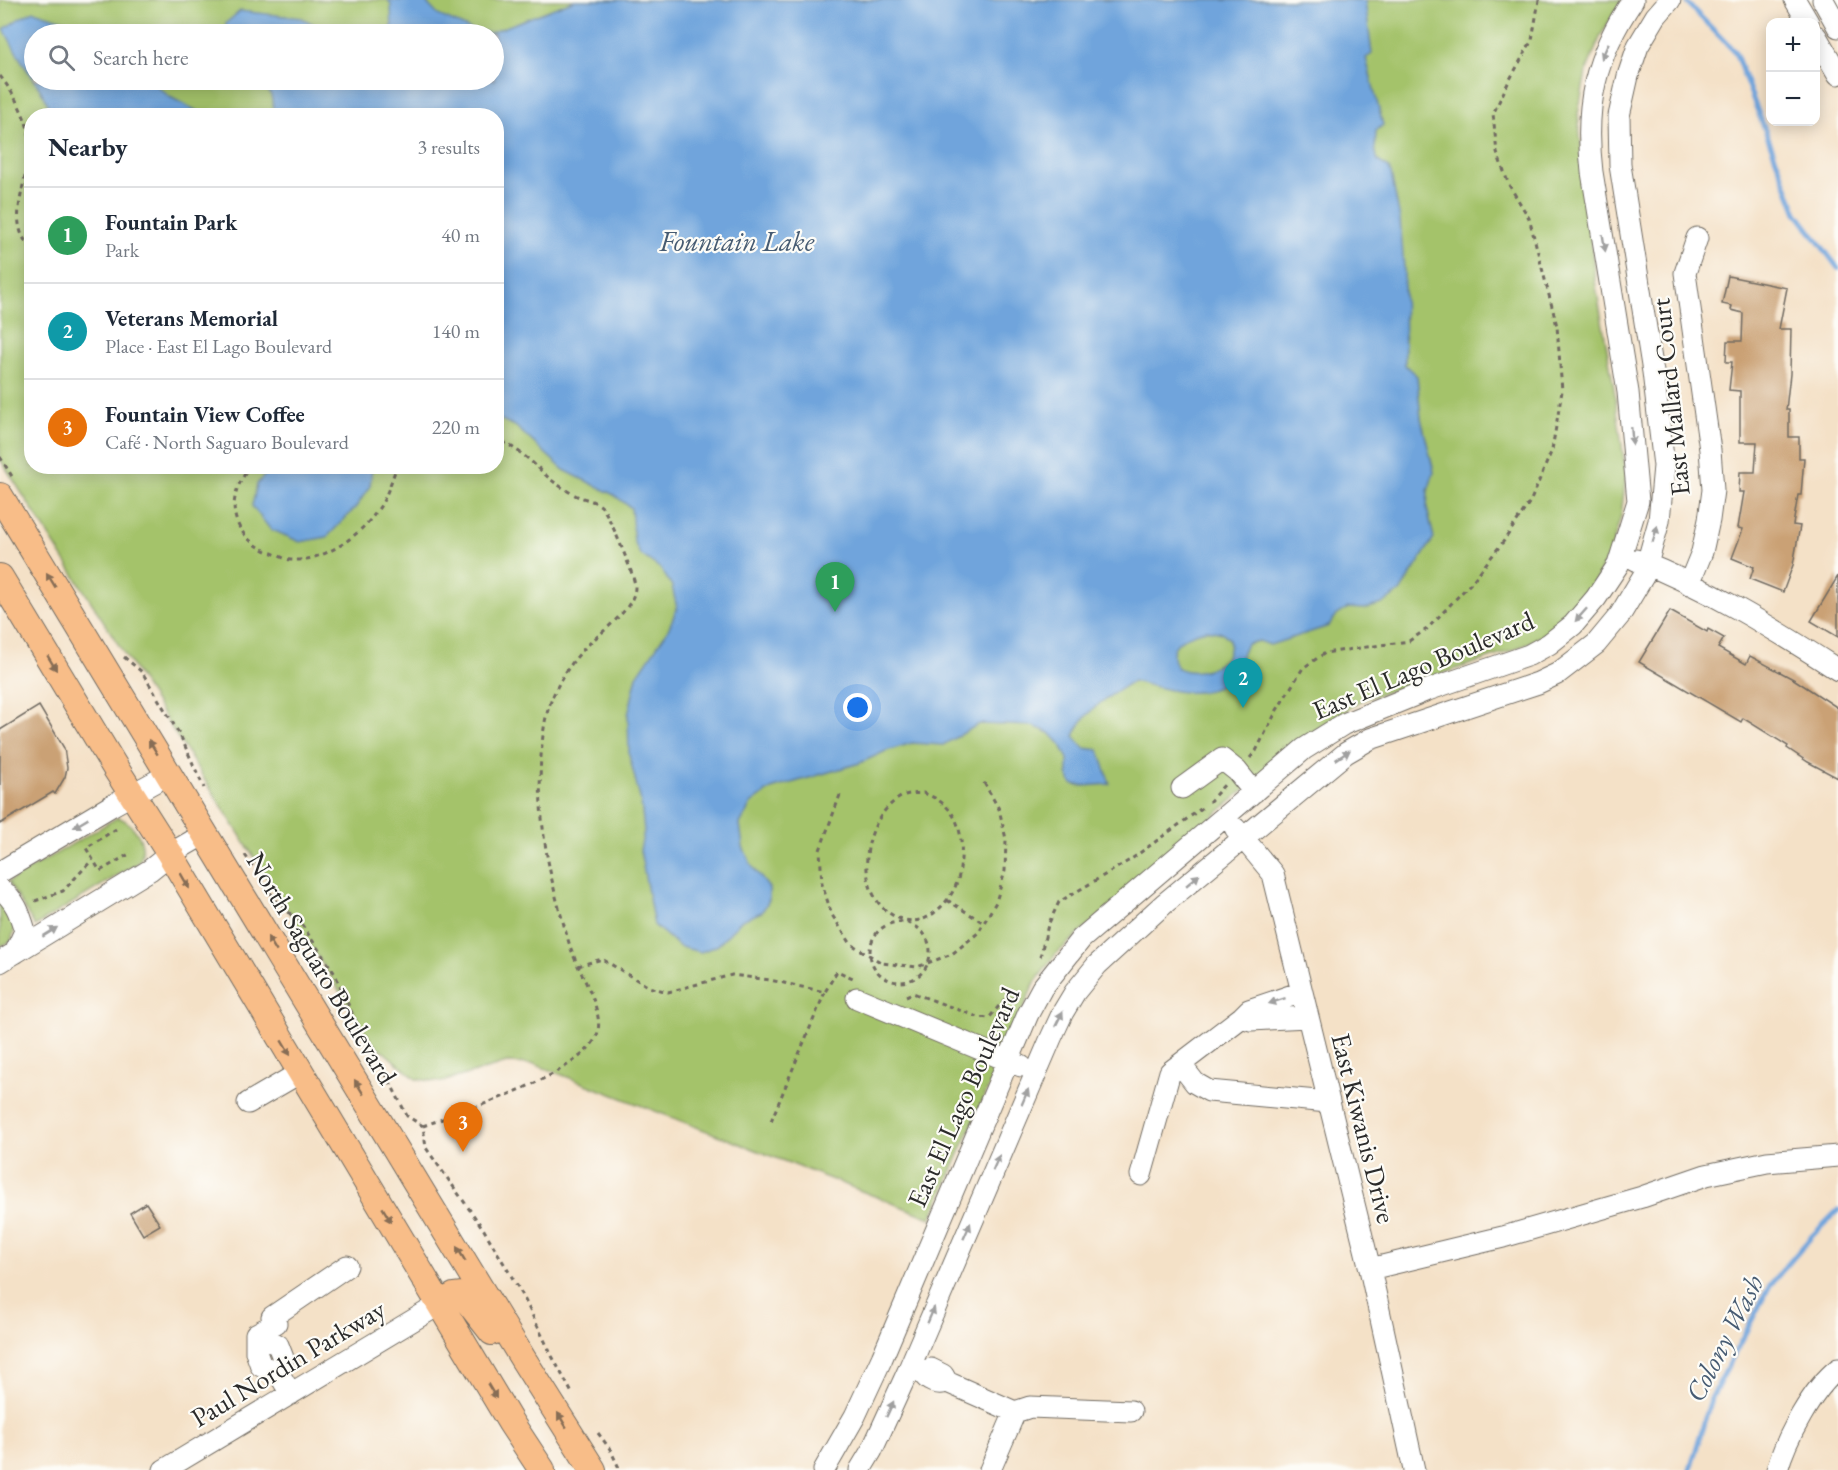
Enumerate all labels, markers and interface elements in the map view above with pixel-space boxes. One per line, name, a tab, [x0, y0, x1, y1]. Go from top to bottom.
map controls	[1766, 18, 1820, 126]
button: +	[1766, 18, 1820, 72]
search box	[24, 24, 504, 90]
icon: search	[45, 41, 78, 74]
one-way arrow	[1600, 42, 1609, 60]
text: Search here	[93, 43, 188, 72]
button: −	[1766, 72, 1820, 126]
text: Nearby	[48, 130, 128, 164]
text: 3 results	[417, 134, 480, 160]
text: Fountain Park	[105, 208, 237, 237]
text: 1	[62, 222, 73, 248]
text: 40 m	[441, 222, 480, 248]
water label: Fountain Lake	[659, 223, 815, 259]
one-way arrow	[1599, 233, 1608, 252]
text: Park	[105, 237, 139, 263]
street label: East Mallard Court	[1642, 296, 1698, 498]
text: Veterans Memorial	[105, 304, 278, 333]
text: 2	[62, 318, 73, 344]
text: 140 m	[432, 318, 480, 344]
text: Place · East El Lago Boulevard	[105, 333, 332, 359]
text: Fountain View Coffee	[105, 400, 305, 429]
text: 3	[62, 414, 73, 440]
text: 220 m	[432, 414, 480, 440]
one-way arrow	[1627, 426, 1637, 445]
text: Café · North Saguaro Boulevard	[105, 429, 349, 455]
one-way arrow	[1651, 525, 1660, 543]
pin: 1	[816, 562, 854, 612]
one-way arrow	[46, 572, 57, 588]
street label: East El Lago Boulevard	[1307, 602, 1539, 727]
one-way arrow	[1575, 607, 1588, 622]
one-way arrow	[47, 655, 58, 671]
pin: 2	[1224, 658, 1262, 708]
your location	[843, 693, 872, 722]
one-way arrow	[148, 739, 159, 755]
one-way arrow	[1335, 749, 1351, 761]
one-way arrow	[73, 818, 89, 829]
street label: North Saguaro Boulevard	[239, 846, 405, 1091]
one-way arrow	[180, 872, 190, 889]
one-way arrow	[1185, 873, 1201, 886]
one-way arrow	[42, 926, 58, 937]
one-way arrow	[266, 936, 277, 952]
street label: East El Lago Boulevard	[899, 981, 1027, 1213]
one-way arrow	[1268, 996, 1286, 1006]
one-way arrow	[1055, 1011, 1064, 1028]
street label: East Kiwanis Drive	[1323, 1029, 1405, 1227]
one-way arrow	[280, 1039, 291, 1056]
one-way arrow	[353, 1079, 364, 1095]
one-way arrow	[1021, 1088, 1030, 1106]
pin: 3	[444, 1102, 482, 1152]
one-way arrow	[991, 1154, 1001, 1172]
one-way arrow	[381, 1207, 392, 1223]
one-way arrow	[962, 1221, 972, 1239]
one-way arrow	[455, 1246, 466, 1262]
water label: Colony Wash	[1677, 1268, 1772, 1408]
street label: Paul Nordin Parkway	[184, 1291, 392, 1435]
one-way arrow	[927, 1306, 936, 1324]
one-way arrow	[487, 1383, 497, 1400]
one-way arrow	[886, 1401, 895, 1418]
one-way arrow	[556, 1412, 567, 1428]

